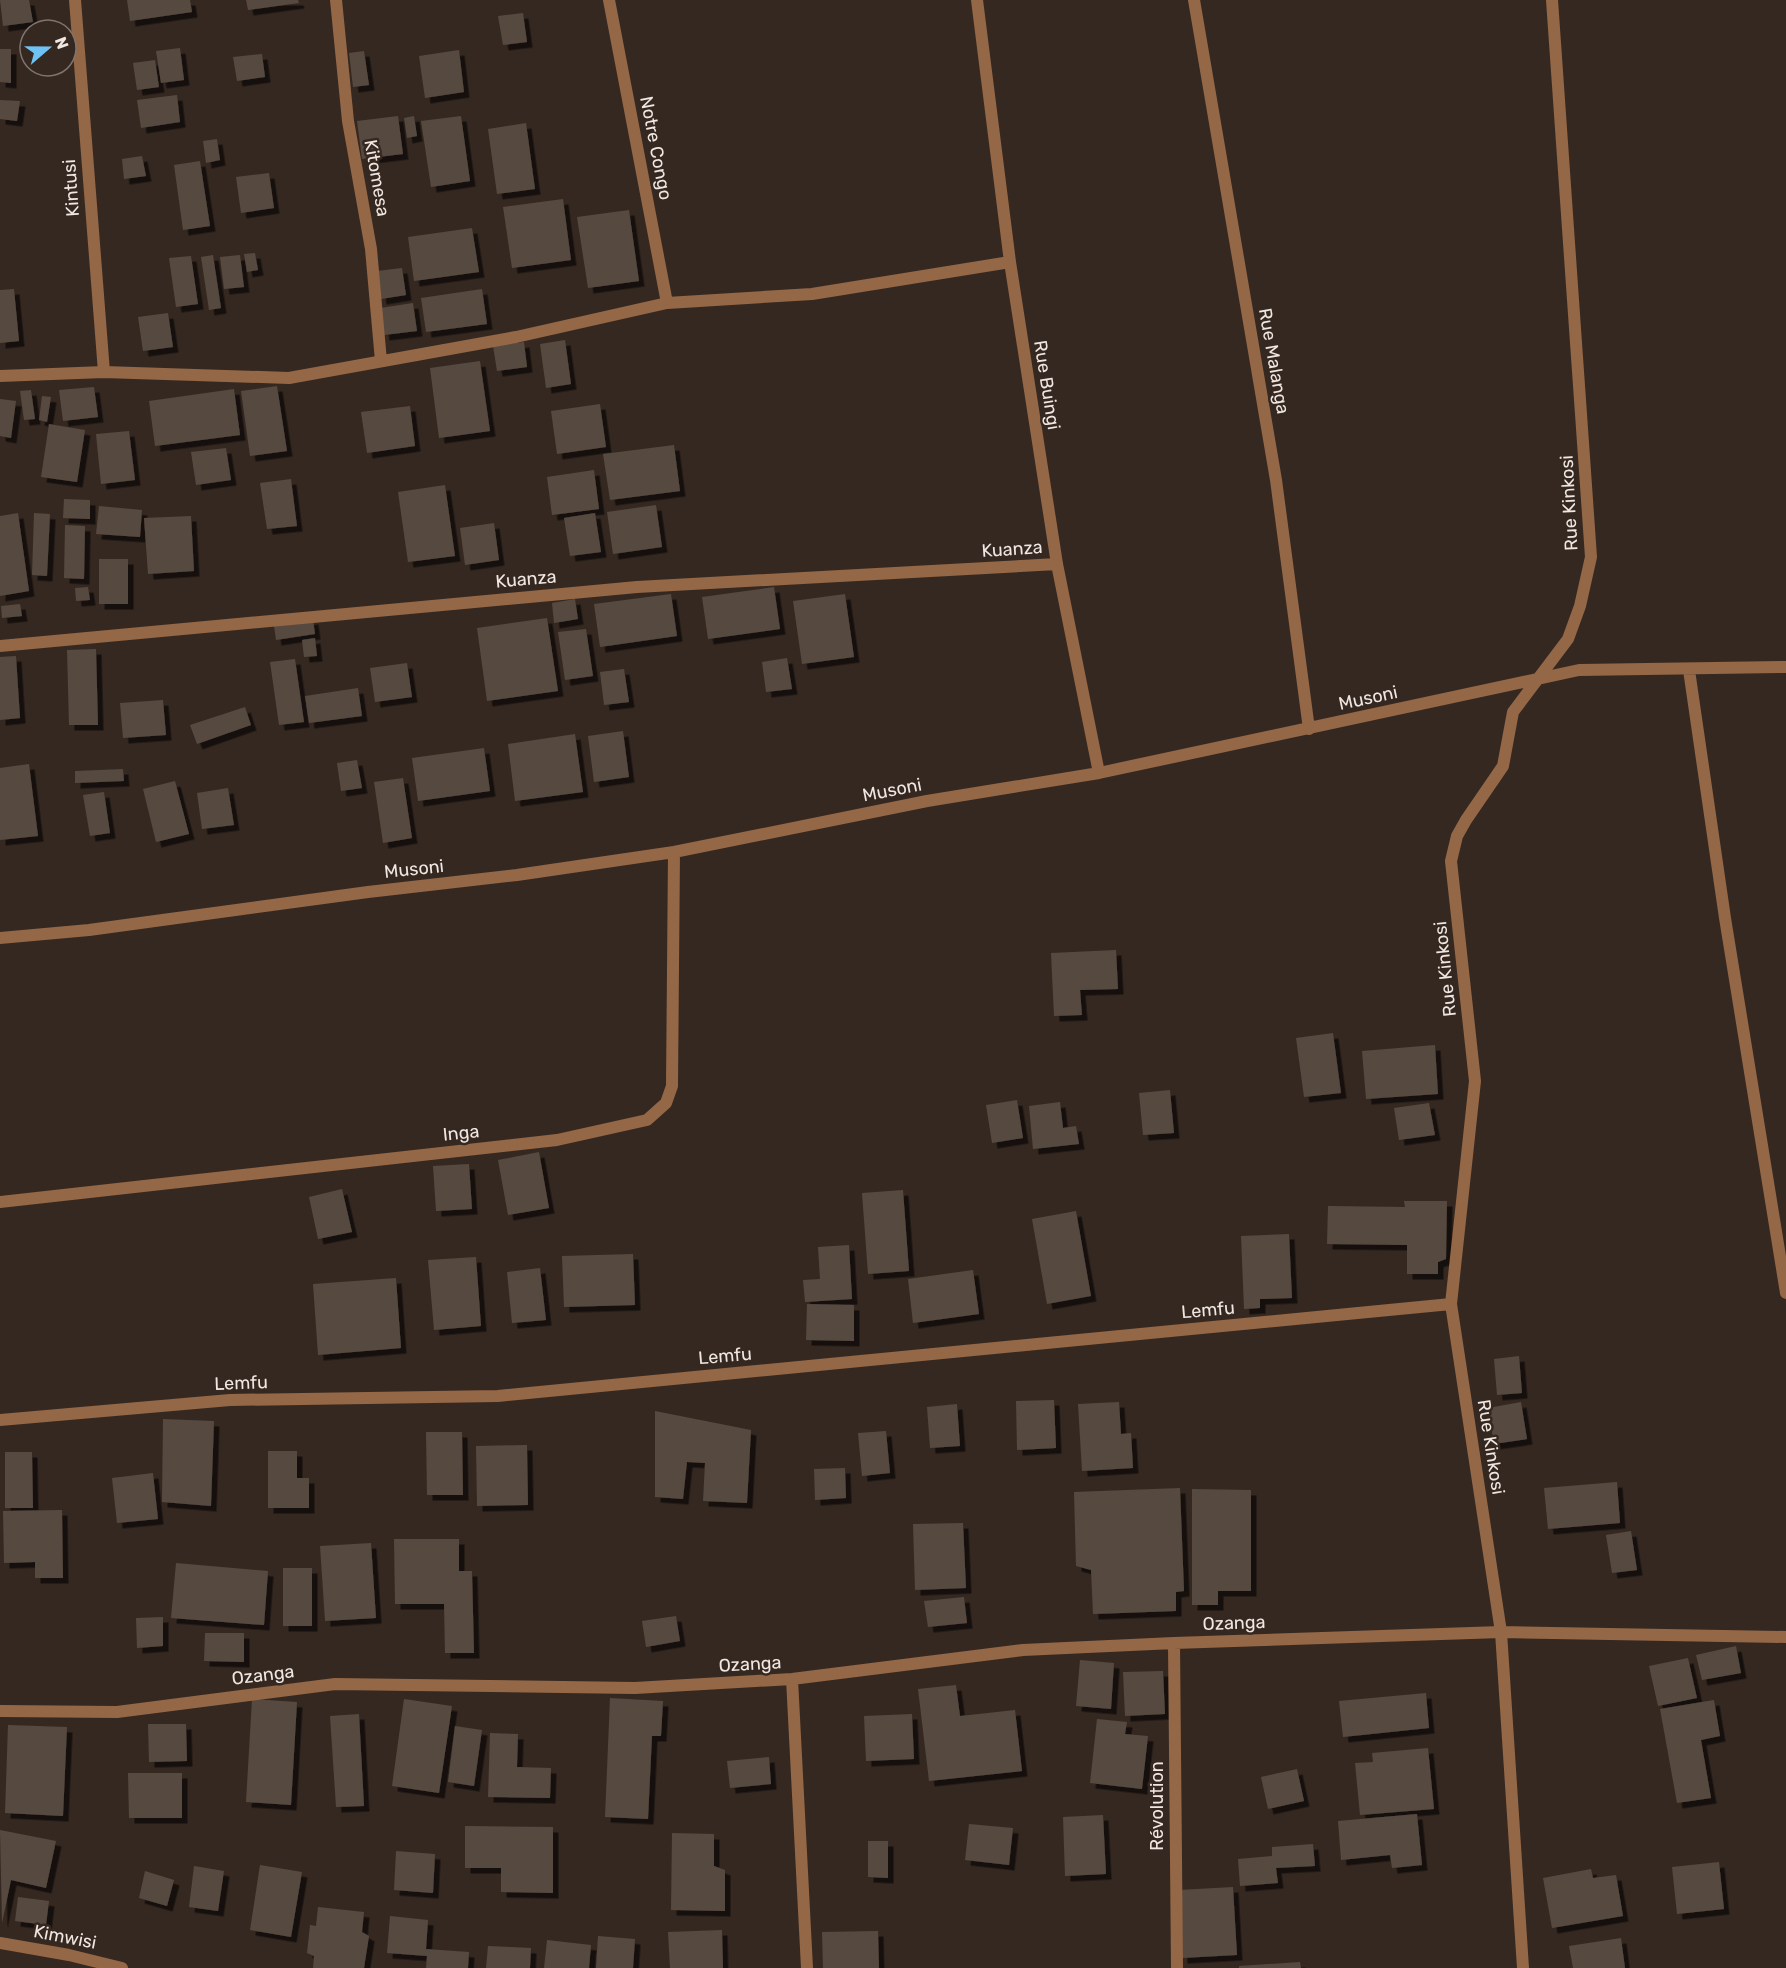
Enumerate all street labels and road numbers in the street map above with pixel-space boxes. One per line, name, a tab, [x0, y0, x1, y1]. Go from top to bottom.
street label: Notre Congo	[635, 94, 677, 202]
street label: Kitomesa	[359, 138, 395, 218]
street label: Kintusi	[58, 159, 84, 217]
street label: Rue Malanga	[1254, 306, 1294, 416]
street label: Rue Buingi	[1029, 339, 1065, 431]
street label: Rue Kinkosi	[1556, 455, 1582, 551]
street label: Kuanza	[981, 536, 1043, 562]
street label: Kuanza	[495, 565, 557, 593]
street label: Musoni	[1336, 681, 1400, 715]
street label: Musoni	[860, 773, 924, 807]
street label: Musoni	[383, 855, 445, 883]
street label: Rue Kinkosi	[1429, 920, 1461, 1018]
street label: Inga	[442, 1120, 480, 1146]
street label: Lemfu	[1180, 1297, 1236, 1323]
street label: Lemfu	[697, 1343, 753, 1369]
street label: Lemfu	[214, 1371, 268, 1395]
street label: Rue Kinkosi	[1473, 1398, 1509, 1496]
street label: Ozanga	[1202, 1611, 1266, 1635]
street label: Ozanga	[718, 1651, 782, 1677]
street label: Ozanga	[230, 1660, 296, 1690]
street label: Révolution	[1146, 1761, 1168, 1851]
street label: Kimwisi	[32, 1920, 98, 1954]

